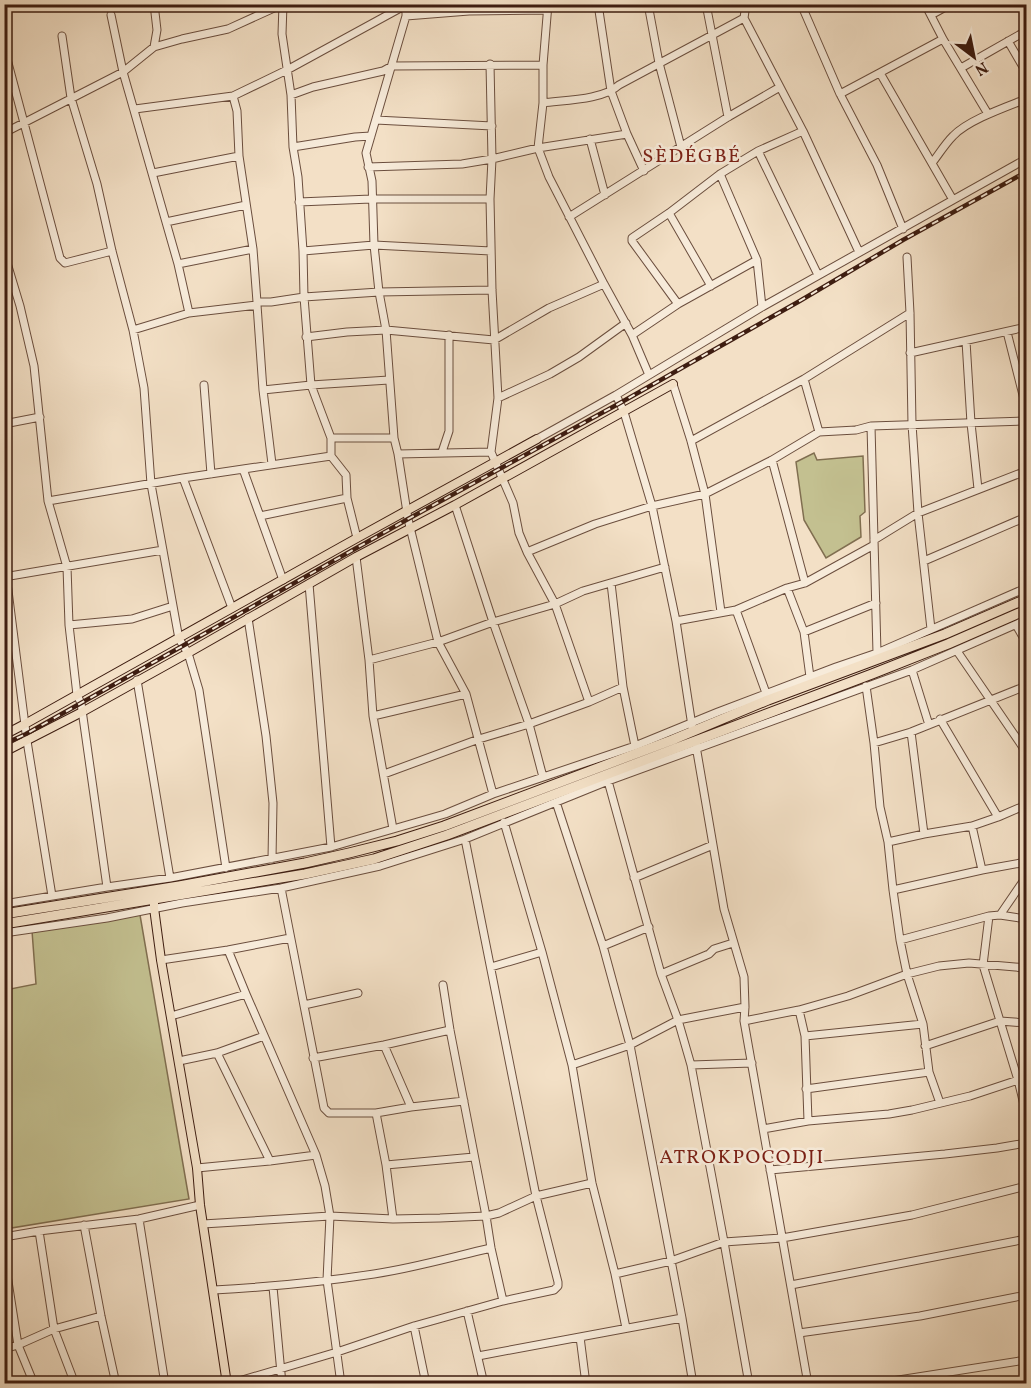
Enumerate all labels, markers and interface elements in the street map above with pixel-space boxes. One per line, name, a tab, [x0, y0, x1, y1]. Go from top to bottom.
north arrow	[944, 27, 1004, 87]
text: N	[970, 56, 992, 81]
district label: SÈDÉGBÉ	[642, 143, 742, 171]
district label: ATROKPOCODJI	[659, 1144, 825, 1172]

